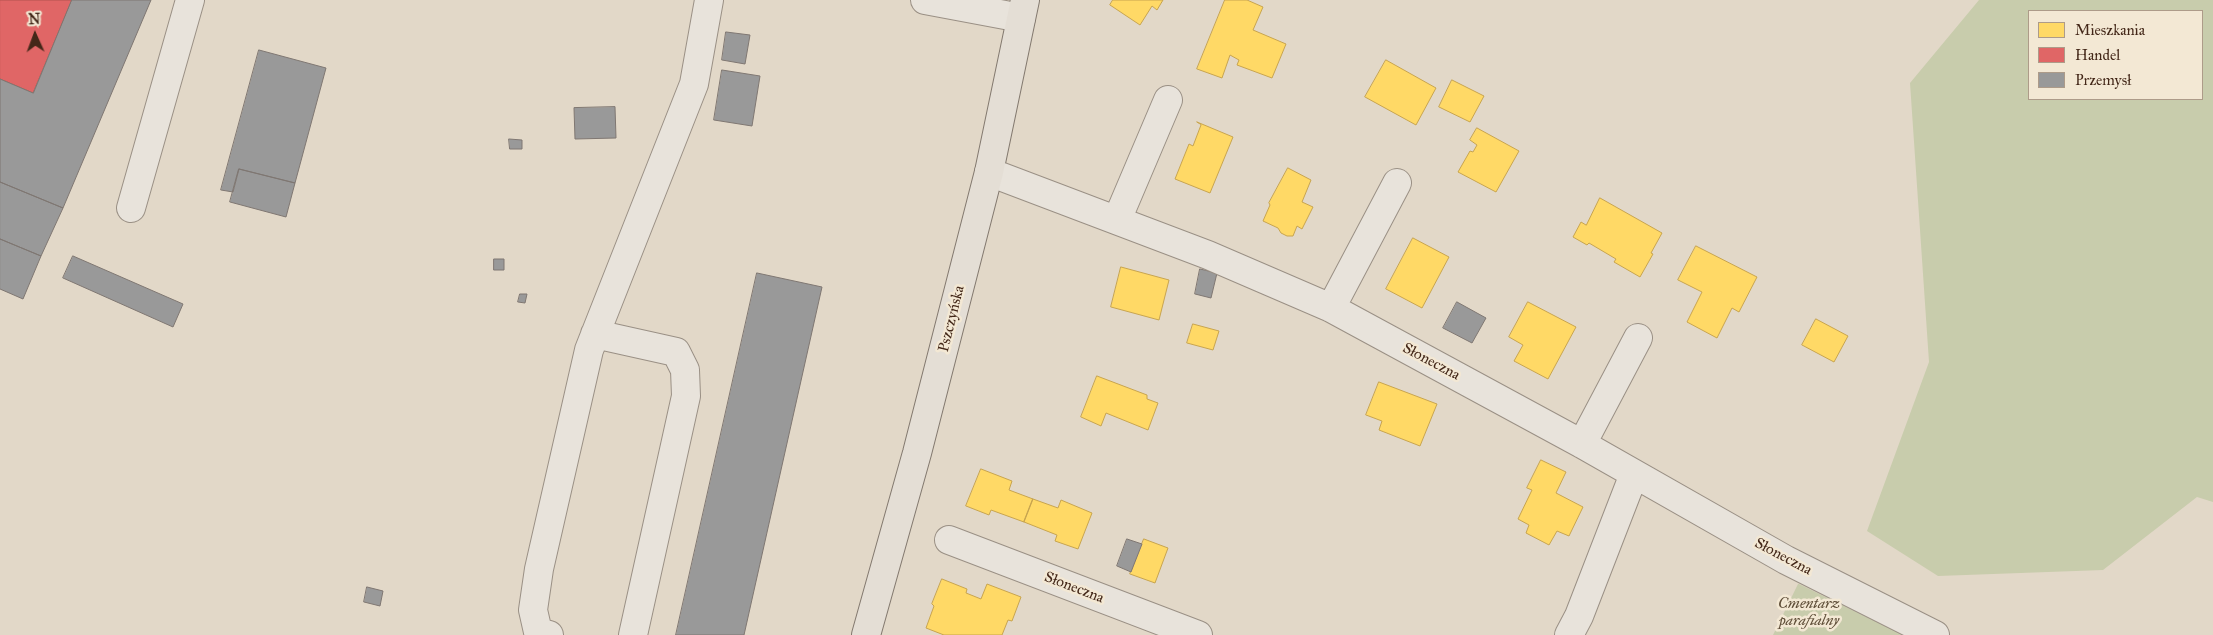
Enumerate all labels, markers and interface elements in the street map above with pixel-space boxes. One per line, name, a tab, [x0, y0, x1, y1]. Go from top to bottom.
north arrow	[10, 10, 60, 60]
legend	[2028, 10, 2203, 100]
text: N	[28, 11, 41, 28]
text: Mieszkania	[2075, 21, 2145, 39]
text: Handel	[2075, 46, 2120, 64]
text: Przemysł	[2075, 71, 2131, 89]
street label: Pszczyńska	[935, 284, 969, 354]
street label: Słoneczna	[1399, 339, 1463, 385]
street label: Słoneczna	[1751, 534, 1815, 580]
street label: Słoneczna	[1042, 568, 1106, 608]
park label: Cmentarz parafialny	[1778, 595, 1840, 630]

